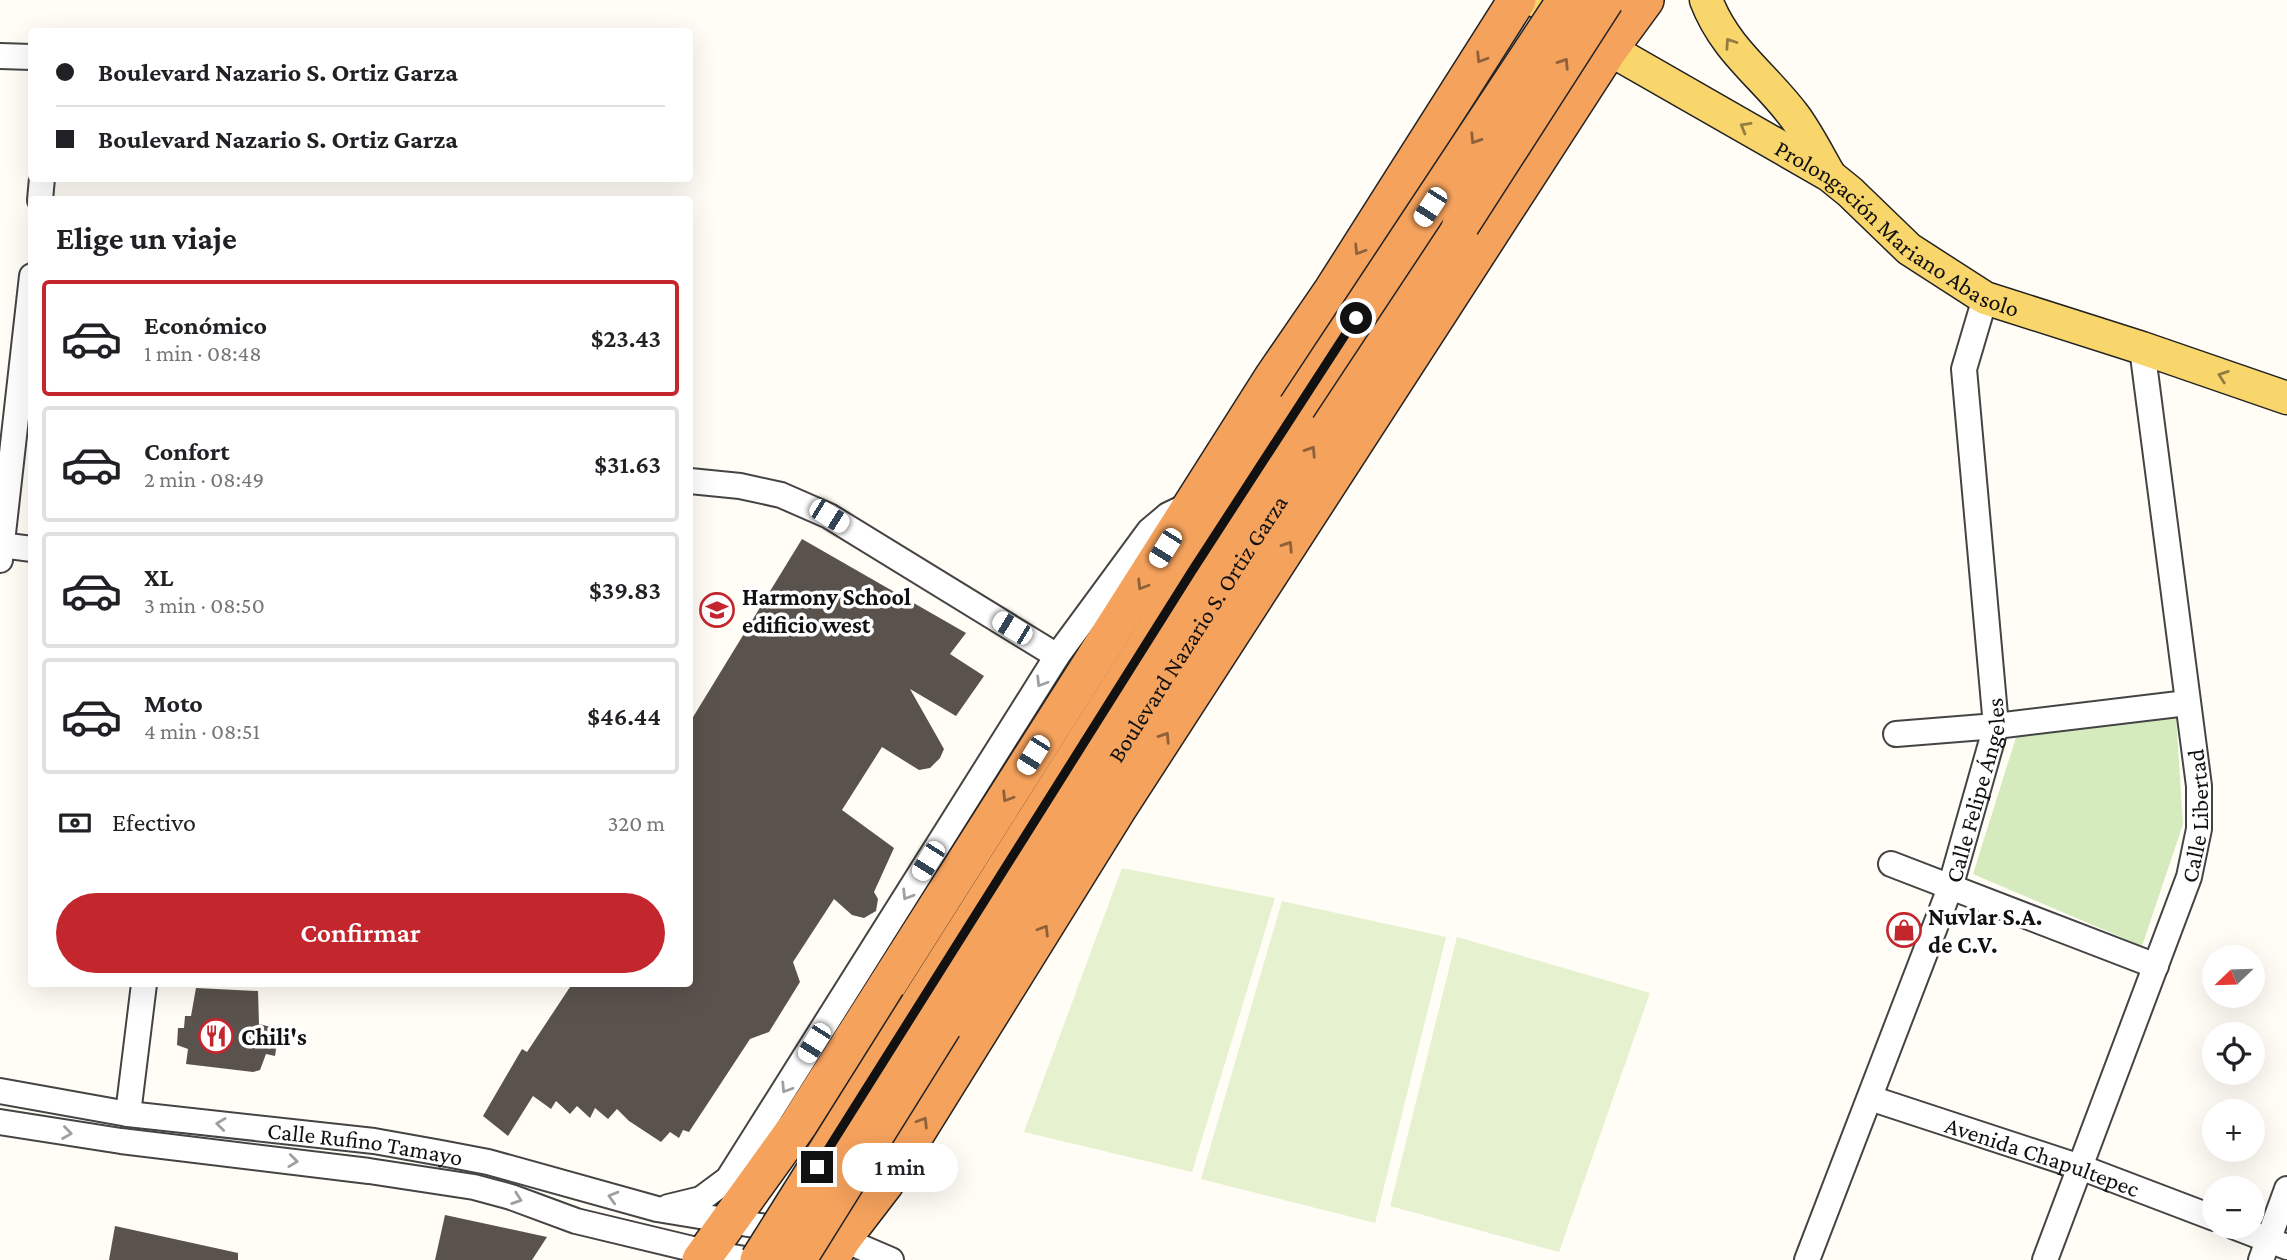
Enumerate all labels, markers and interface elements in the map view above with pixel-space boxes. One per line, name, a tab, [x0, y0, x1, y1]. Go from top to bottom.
one-way arrow	[1726, 38, 1738, 51]
one-way arrow	[1476, 50, 1489, 63]
text: Boulevard Nazario S. Ortiz Garza	[98, 58, 458, 87]
one-way arrow	[1556, 58, 1569, 71]
one-way arrow	[1740, 122, 1753, 135]
text: Boulevard Nazario S. Ortiz Garza	[98, 125, 458, 154]
one-way arrow	[1470, 131, 1483, 144]
street label: Prolongación Mariano Abasolo	[1771, 134, 2023, 322]
car	[1410, 184, 1451, 230]
text: Elige un viaje	[56, 220, 237, 256]
one-way arrow	[1354, 242, 1367, 255]
route start	[1340, 302, 1372, 334]
icon: car	[60, 307, 123, 370]
text: Económico	[144, 311, 267, 340]
text: $23.43	[591, 324, 661, 353]
text: 1 min · 08:48	[144, 340, 262, 366]
one-way arrow	[2217, 370, 2229, 384]
icon: car	[60, 433, 123, 496]
text: Confort	[144, 437, 230, 466]
one-way arrow	[1303, 446, 1316, 459]
text: $31.63	[594, 450, 661, 479]
text: 2 min · 08:49	[144, 466, 264, 492]
street label: Boulevard Nazario S. Ortiz Garza	[1102, 490, 1292, 767]
car	[806, 496, 853, 536]
car	[1145, 525, 1186, 571]
one-way arrow	[1280, 541, 1293, 554]
icon: car	[60, 559, 123, 622]
text: XL	[144, 563, 173, 592]
text: $39.83	[589, 576, 661, 605]
one-way arrow	[1137, 577, 1150, 590]
place label: Harmony School edificio west	[742, 583, 911, 638]
school or university icon: Harmony School edificio west	[698, 591, 736, 629]
text: 3 min · 08:50	[144, 592, 265, 618]
car	[989, 608, 1036, 648]
one-way arrow	[1036, 674, 1049, 687]
icon: car	[60, 685, 123, 748]
text: Moto	[144, 689, 203, 718]
street label: Calle Felipe Ángeles	[1939, 697, 2009, 885]
text: $46.44	[587, 702, 661, 731]
text: 4 min · 08:51	[144, 718, 260, 744]
car	[1013, 732, 1054, 778]
one-way arrow	[1156, 732, 1169, 745]
street label: Calle Libertad	[2175, 747, 2213, 885]
one-way arrow	[1002, 789, 1015, 802]
icon: cash	[56, 804, 94, 842]
text: Efectivo	[112, 808, 196, 837]
text: 320 m	[607, 810, 665, 836]
car	[908, 838, 949, 884]
one-way arrow	[902, 887, 915, 900]
button: Confirmar	[56, 893, 665, 973]
place label: Nuvlar S.A. de C.V.	[1928, 903, 2042, 958]
shop icon: Nuvlar S.A. de C.V.	[1885, 911, 1923, 949]
one-way arrow	[1036, 924, 1049, 937]
north arrow	[2202, 945, 2264, 1008]
map controls	[2202, 945, 2265, 1239]
restaurant icon: Chili's	[197, 1017, 235, 1055]
car	[794, 1020, 835, 1066]
button: locate	[2202, 1022, 2265, 1085]
place label: Chili's	[241, 1023, 307, 1050]
one-way arrow	[781, 1080, 794, 1093]
button: +	[2202, 1099, 2265, 1162]
street label: Avenida Chapultepec	[1942, 1110, 2143, 1202]
street label: Calle Rufino Tamayo	[266, 1116, 465, 1170]
one-way arrow	[215, 1117, 227, 1132]
one-way arrow	[915, 1117, 928, 1130]
one-way arrow	[61, 1126, 73, 1141]
callout: 1 min	[842, 1142, 957, 1192]
route end	[801, 1151, 833, 1183]
one-way arrow	[287, 1154, 299, 1169]
text: 1 min	[874, 1154, 926, 1180]
button: −	[2202, 1176, 2265, 1239]
one-way arrow	[607, 1190, 619, 1205]
one-way arrow	[510, 1191, 522, 1205]

